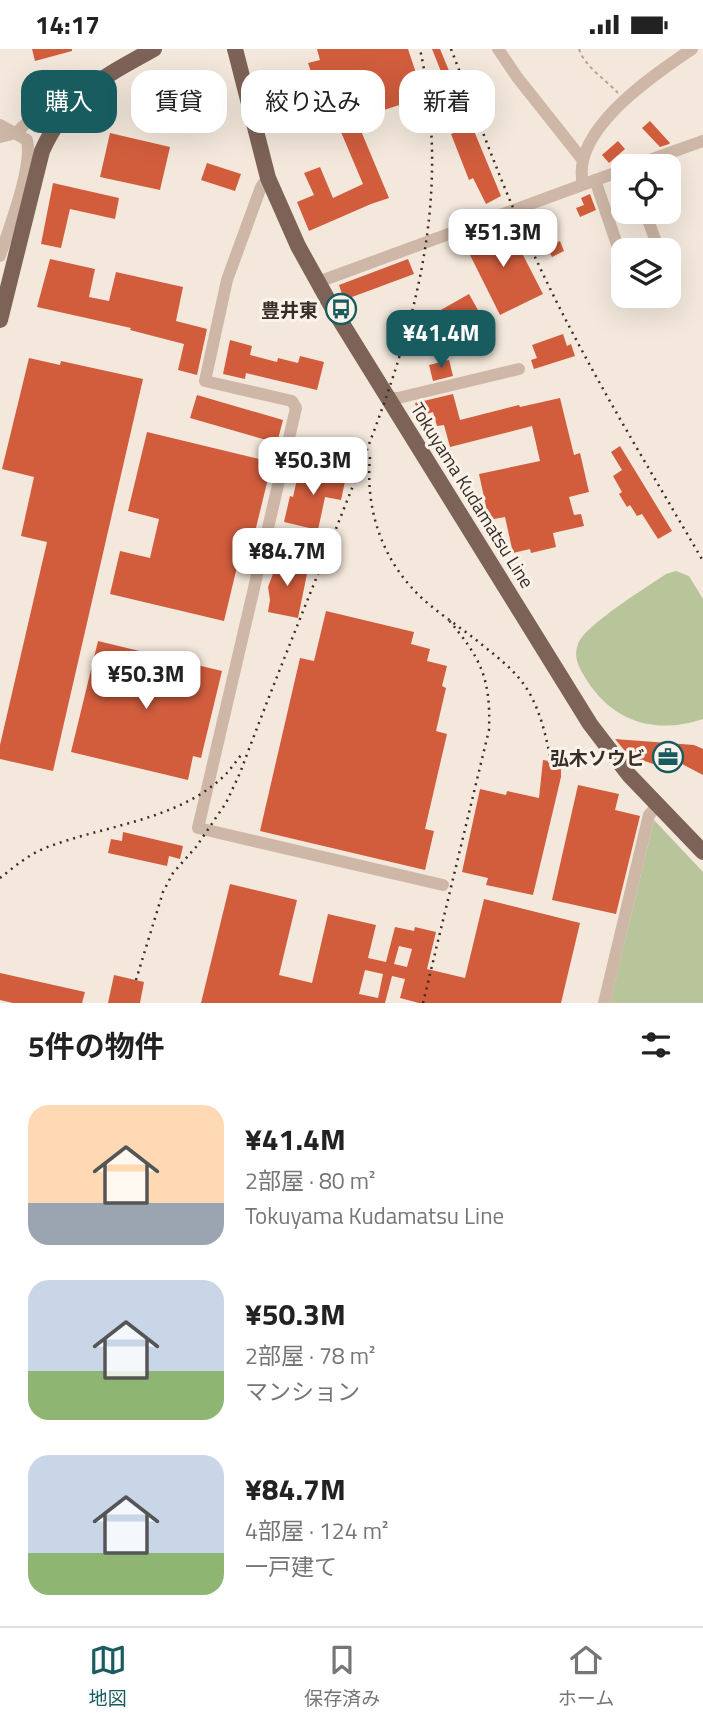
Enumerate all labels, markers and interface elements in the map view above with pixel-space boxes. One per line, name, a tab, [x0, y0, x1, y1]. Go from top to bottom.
text: 14:17	[35, 5, 100, 44]
chip: 購入	[21, 70, 117, 133]
chip: 賃貸	[131, 70, 227, 133]
chip: 絞り込み	[241, 70, 385, 133]
chip: 新着	[399, 70, 495, 133]
map controls	[611, 154, 681, 308]
button: locate	[611, 154, 681, 224]
pin: ¥51.3M	[446, 209, 560, 269]
text: ¥51.3M	[464, 214, 542, 249]
button: layers	[611, 238, 681, 308]
bus stop icon: 豊井東	[324, 292, 358, 326]
place label: 豊井東	[261, 295, 318, 324]
pin: ¥41.4M	[384, 311, 498, 370]
text: ¥41.4M	[402, 315, 480, 350]
street label: Tokuyama Kudamatsu Line	[404, 397, 542, 593]
pin: ¥50.3M	[256, 437, 370, 497]
text: ¥50.3M	[274, 442, 352, 477]
pin: ¥84.7M	[230, 529, 344, 588]
text: ¥84.7M	[248, 533, 326, 568]
pin: ¥50.3M	[89, 651, 203, 711]
text: ¥50.3M	[107, 656, 185, 691]
office icon: 弘木ソウビ	[651, 740, 685, 774]
place label: 弘木ソウビ	[550, 743, 645, 772]
text: 5件の物件	[28, 1023, 165, 1069]
icon: filters	[637, 1026, 675, 1064]
text: ¥41.4M	[245, 1116, 346, 1162]
icon: home	[84, 1133, 168, 1217]
text: 2部屋 · 80 m²	[245, 1163, 375, 1198]
text: Tokuyama Kudamatsu Line	[245, 1198, 504, 1233]
text: ¥50.3M	[245, 1291, 346, 1337]
icon: home	[84, 1308, 168, 1392]
text: 2部屋 · 78 m²	[245, 1338, 375, 1373]
text: マンション	[245, 1374, 360, 1409]
text: ¥84.7M	[245, 1466, 346, 1512]
icon: home	[84, 1483, 168, 1567]
text: 4部屋 · 124 m²	[245, 1513, 388, 1548]
text: 一戸建て	[245, 1549, 337, 1584]
tab: 地図	[89, 1641, 127, 1712]
tab: 保存済み	[304, 1641, 380, 1712]
tab: ホーム	[558, 1641, 614, 1712]

